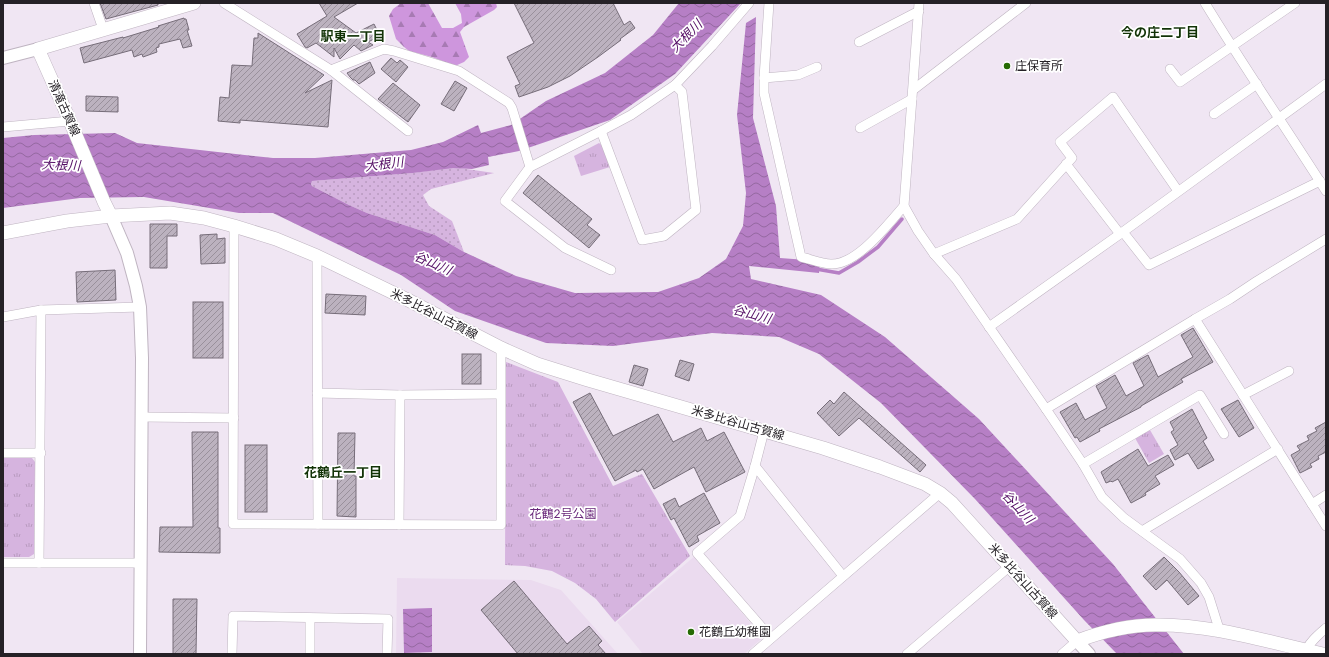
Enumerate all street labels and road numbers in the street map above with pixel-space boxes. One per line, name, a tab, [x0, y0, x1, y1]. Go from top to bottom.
street label: 清滝古賀線	[44, 77, 84, 139]
street label: 米多比谷山古賀線	[387, 284, 481, 344]
street label: 米多比谷山古賀線	[689, 401, 787, 445]
street label: 米多比谷山古賀線	[984, 539, 1062, 623]

